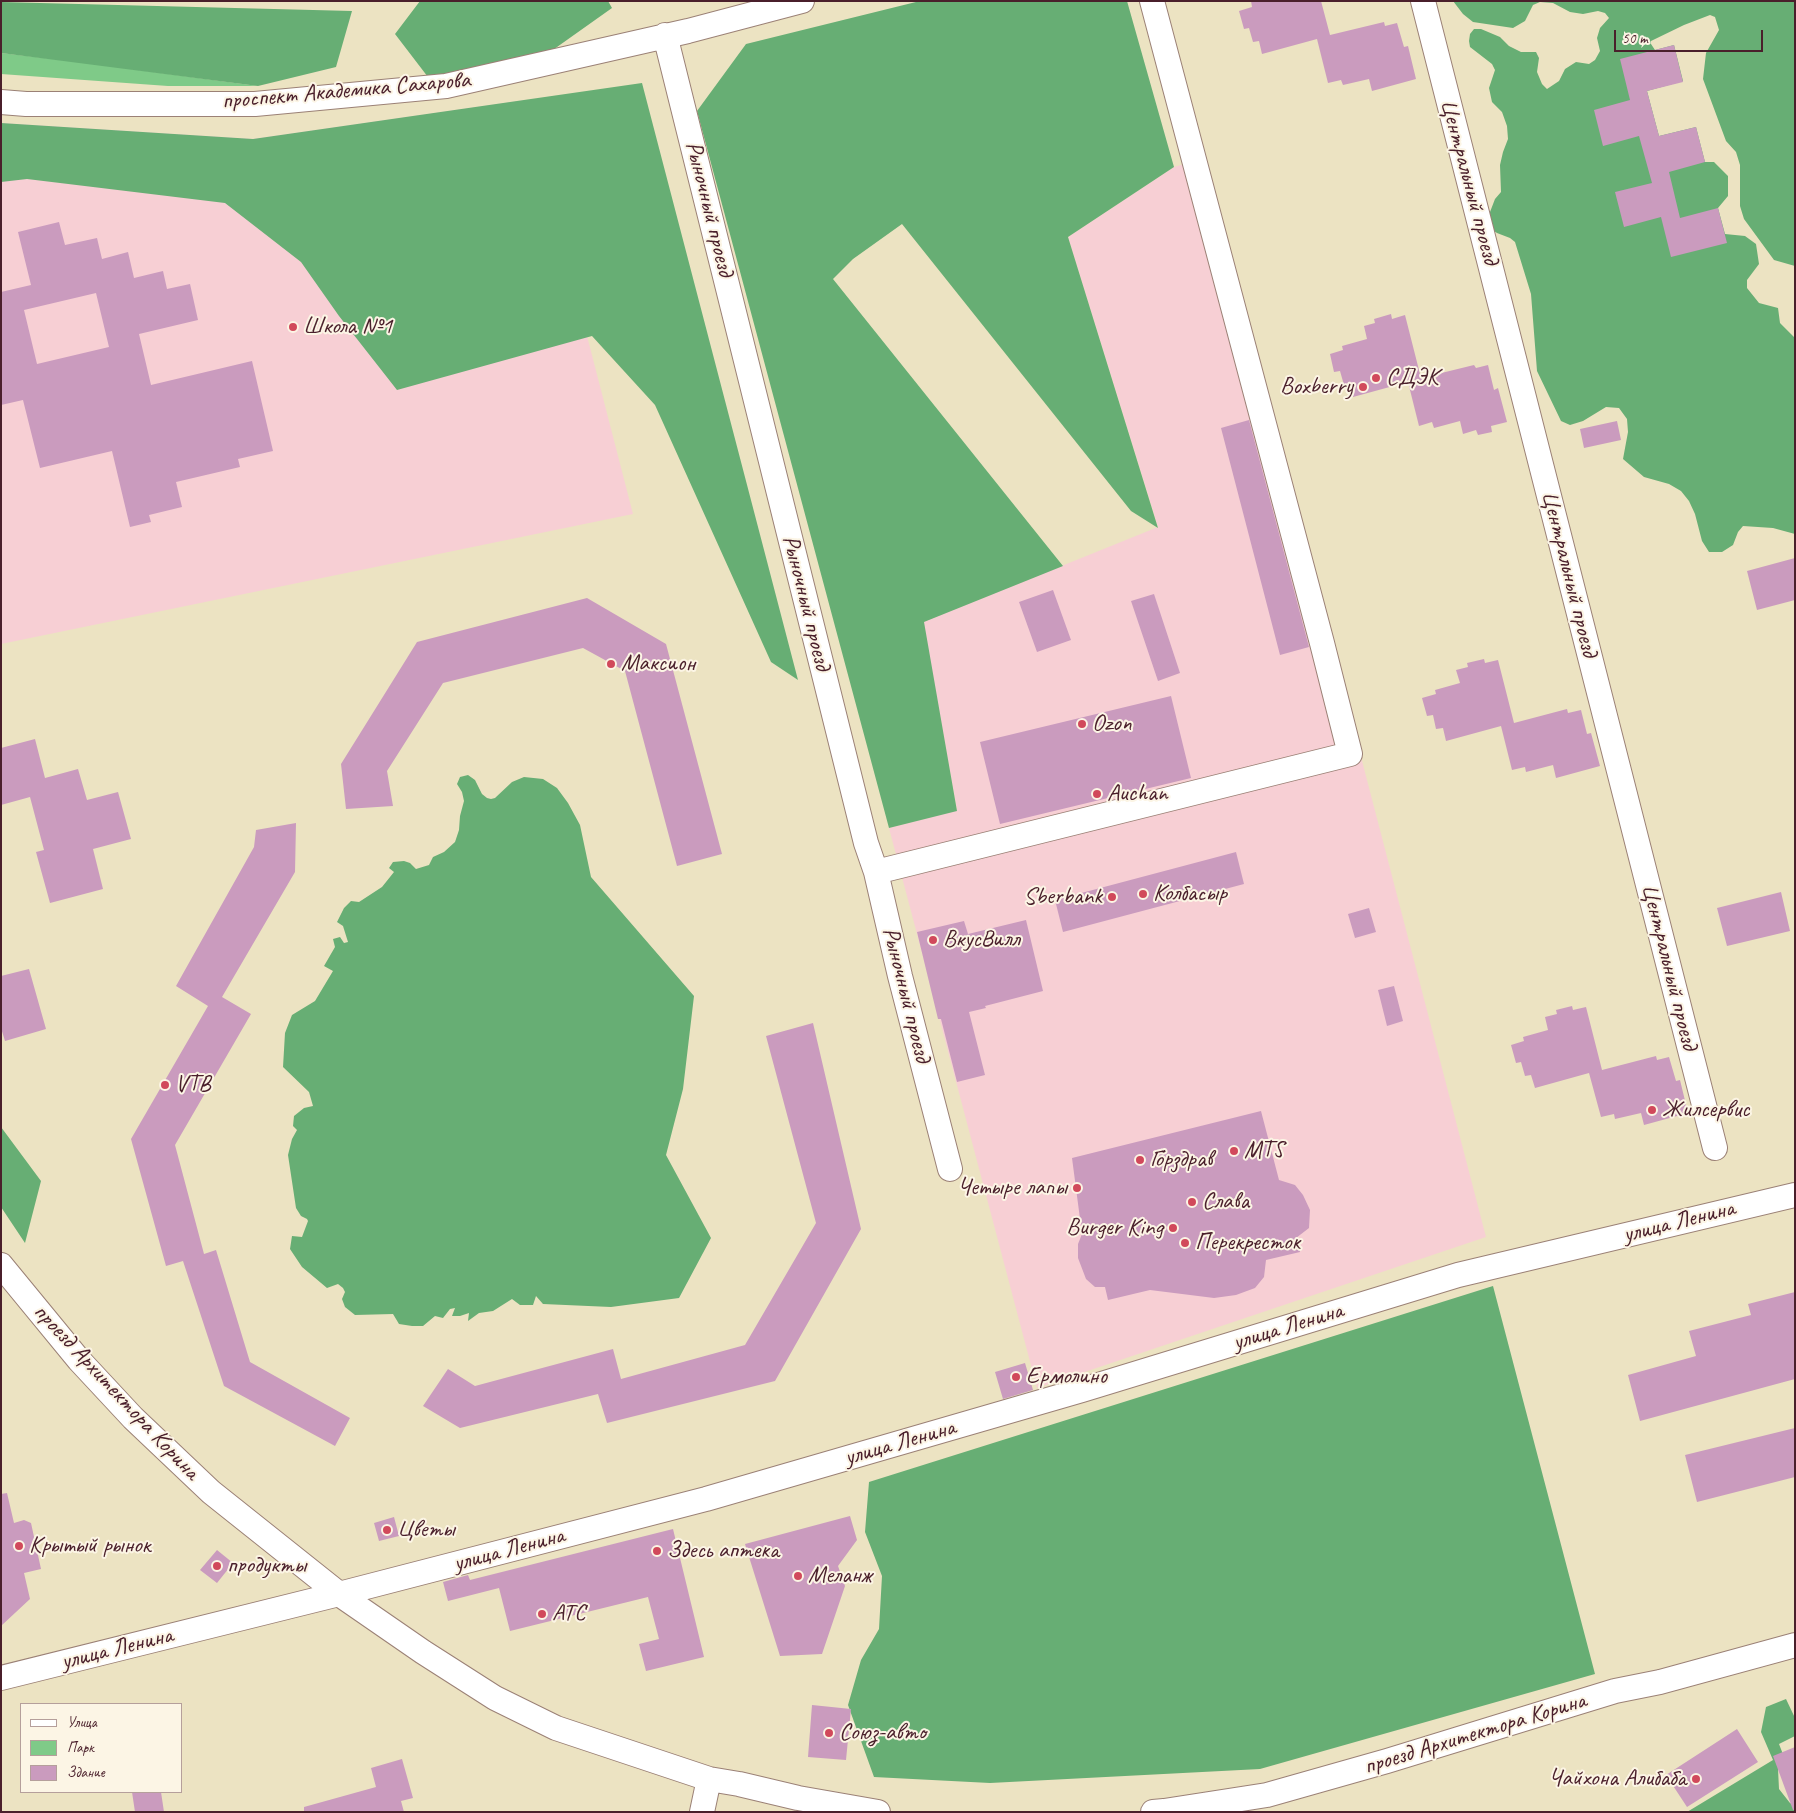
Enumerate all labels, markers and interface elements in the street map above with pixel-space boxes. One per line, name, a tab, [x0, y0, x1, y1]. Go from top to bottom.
scale bar	[1616, 20, 1765, 52]
text: 50 m	[1622, 29, 1648, 48]
street label: проспект Академика Сахарова	[221, 66, 471, 116]
street label: Центральный проезд	[1433, 96, 1505, 268]
street label: Рыночный проезд	[678, 139, 740, 279]
place label: Школа №1	[303, 313, 392, 341]
marker: Школа №1	[287, 321, 299, 333]
place label: СДЭК	[1386, 364, 1439, 392]
marker: СДЭК	[1370, 372, 1382, 384]
place label: Boxberry	[1280, 373, 1353, 401]
marker: Boxberry	[1357, 381, 1369, 393]
street label: Центральный проезд	[1534, 488, 1604, 660]
street label: Рыночный проезд	[775, 533, 837, 673]
place label: Максион	[621, 650, 695, 678]
marker: Максион	[605, 658, 617, 670]
place label: Ozon	[1092, 710, 1131, 738]
marker: Ozon	[1076, 718, 1088, 730]
place label: Auchan	[1107, 780, 1168, 808]
marker: Auchan	[1091, 788, 1103, 800]
place label: Колбасыр	[1153, 880, 1227, 908]
street label: Центральный проезд	[1634, 881, 1704, 1053]
place label: Sberbank	[1024, 883, 1102, 911]
marker: Колбасыр	[1137, 888, 1149, 900]
marker: Sberbank	[1106, 891, 1118, 903]
street label: Рыночный проезд	[875, 925, 937, 1065]
place label: ВкусВилл	[943, 926, 1020, 954]
marker: ВкусВилл	[927, 934, 939, 946]
place label: VTB	[175, 1071, 211, 1099]
marker: VTB	[159, 1079, 171, 1091]
place label: Жилсервис	[1662, 1096, 1749, 1124]
marker: Жилсервис	[1646, 1104, 1658, 1116]
place label: MTS	[1244, 1137, 1284, 1165]
marker: MTS	[1228, 1145, 1240, 1157]
place label: Горздрав	[1150, 1146, 1212, 1174]
marker: Горздрав	[1134, 1154, 1146, 1166]
place label: Четыре лапы	[957, 1174, 1067, 1202]
marker: Четыре лапы	[1071, 1182, 1083, 1194]
place label: Слава	[1202, 1188, 1249, 1216]
street label: улица Ленина	[1620, 1194, 1738, 1250]
marker: Слава	[1186, 1196, 1198, 1208]
place label: Burger King	[1066, 1214, 1163, 1242]
marker: Burger King	[1167, 1222, 1179, 1234]
place label: Перекресток	[1195, 1229, 1300, 1257]
marker: Перекресток	[1179, 1237, 1191, 1249]
street label: улица Ленина	[1229, 1297, 1347, 1357]
street label: проезд Архитектора Корина	[27, 1298, 205, 1486]
place label: Ермолино	[1026, 1363, 1107, 1391]
marker: Ермолино	[1010, 1371, 1022, 1383]
street label: улица Ленина	[841, 1413, 959, 1473]
place label: Цветы	[397, 1516, 455, 1544]
street label: улица Ленина	[450, 1521, 568, 1579]
marker: Цветы	[381, 1524, 393, 1536]
place label: Крытый рынок	[29, 1532, 151, 1560]
place label: Здесь аптека	[667, 1537, 779, 1565]
marker: Крытый рынок	[13, 1540, 25, 1552]
marker: Здесь аптека	[651, 1545, 663, 1557]
place label: продукты	[227, 1552, 306, 1580]
marker: продукты	[211, 1560, 223, 1572]
place label: Меланж	[808, 1562, 871, 1590]
marker: Меланж	[792, 1570, 804, 1582]
place label: АТС	[552, 1600, 585, 1628]
marker: АТС	[536, 1608, 548, 1620]
street label: улица Ленина	[58, 1621, 176, 1677]
street label: проезд Архитектора Корина	[1360, 1686, 1590, 1782]
legend	[20, 1703, 182, 1793]
text: Улица	[67, 1713, 97, 1732]
place label: Союз-авто	[839, 1719, 926, 1747]
marker: Союз-авто	[823, 1727, 835, 1739]
text: Парк	[67, 1738, 94, 1757]
text: Здание	[67, 1763, 105, 1782]
place label: Чайхона Алибаба	[1549, 1765, 1686, 1793]
marker: Чайхона Алибаба	[1690, 1773, 1702, 1785]

